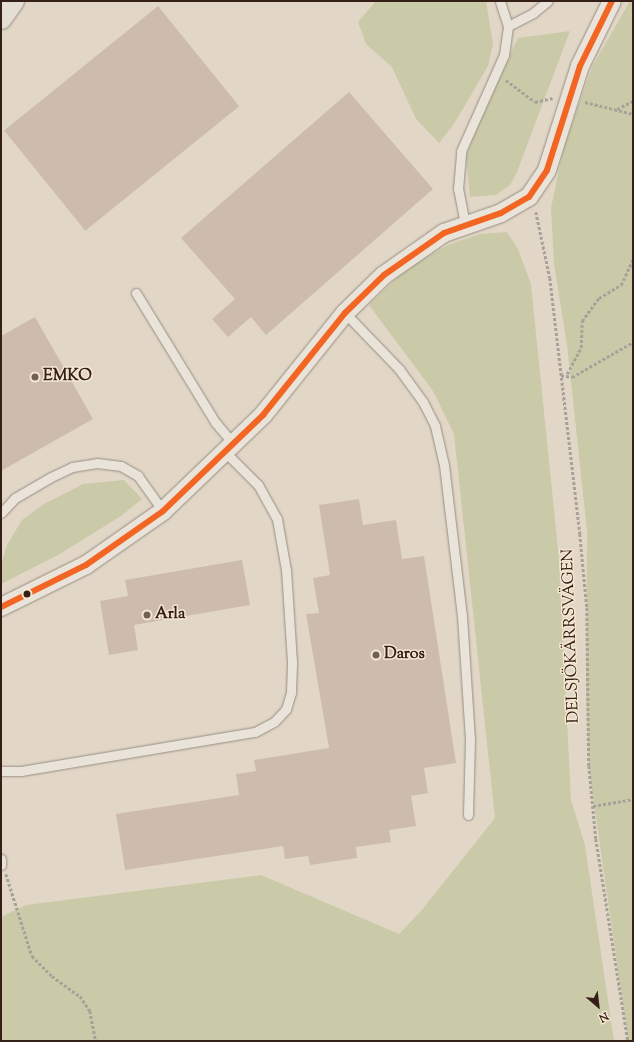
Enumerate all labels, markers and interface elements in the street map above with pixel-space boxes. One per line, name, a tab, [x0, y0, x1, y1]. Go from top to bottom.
place label: EMKO	[43, 367, 92, 387]
marker: EMKO	[30, 372, 40, 382]
street label: DELSJÖKÄRRSVÄGEN	[559, 548, 585, 724]
unlabelled marker	[22, 589, 32, 599]
place label: Arla	[155, 605, 185, 625]
marker: Arla	[142, 610, 152, 620]
place label: Daros	[384, 645, 425, 665]
marker: Daros	[371, 650, 381, 660]
north arrow	[578, 986, 618, 1026]
text: N	[596, 1007, 611, 1026]

